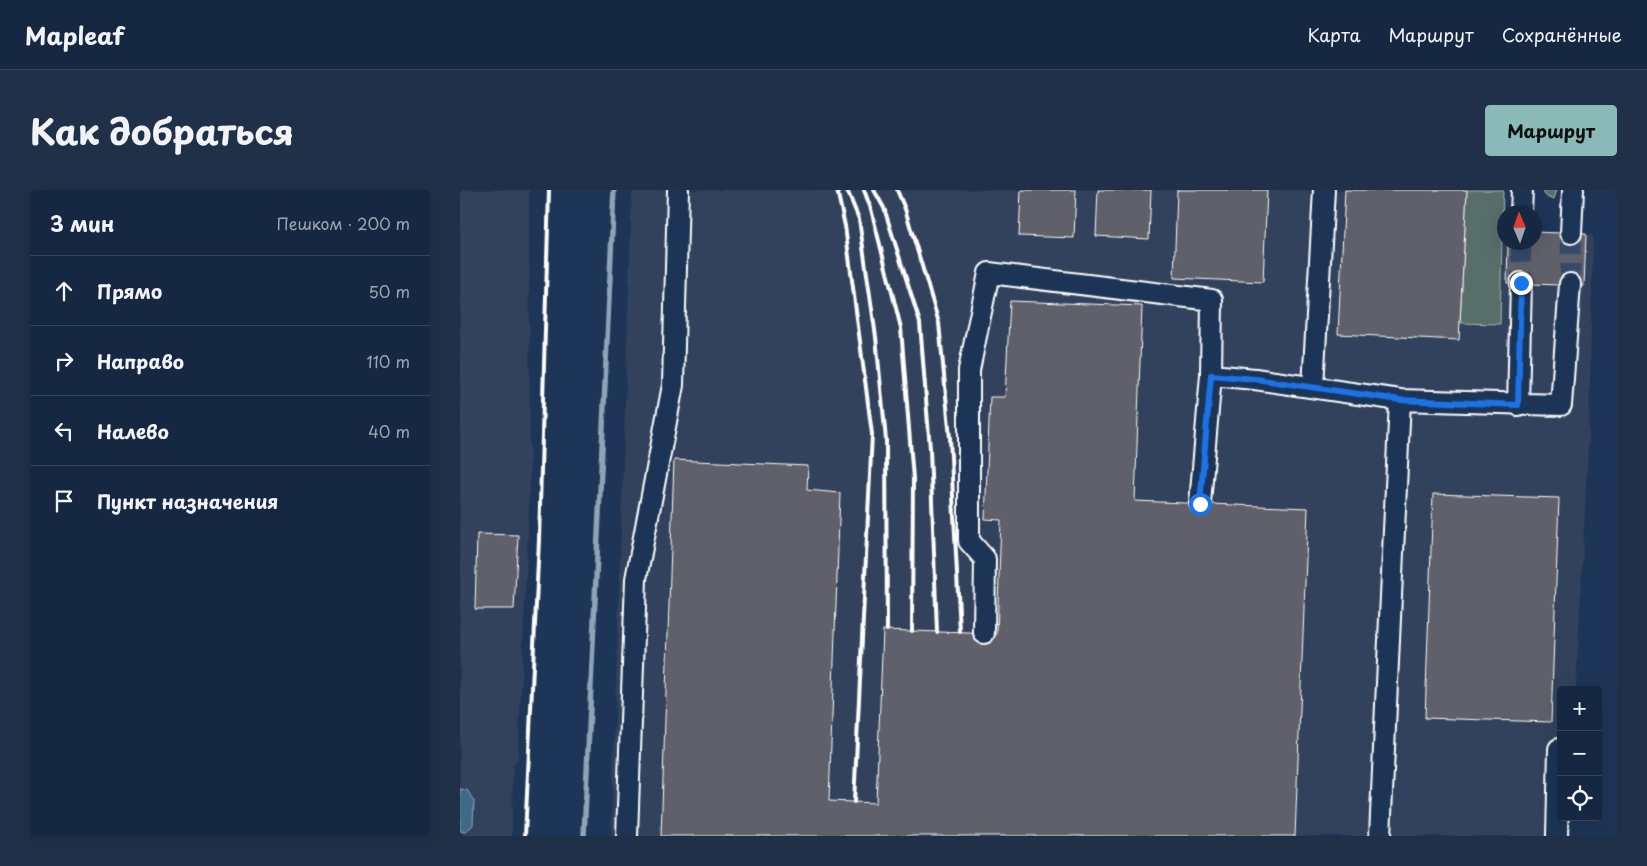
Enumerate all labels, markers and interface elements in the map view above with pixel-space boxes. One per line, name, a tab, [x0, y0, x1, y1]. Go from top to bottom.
text: Mapleaf	[25, 17, 124, 53]
text: Карта	[1308, 21, 1360, 48]
text: Маршрут	[1388, 21, 1474, 48]
text: Сохранённые	[1502, 21, 1622, 48]
text: Как добраться	[30, 104, 294, 157]
button: Маршрут	[1485, 105, 1617, 156]
north arrow	[1497, 205, 1542, 250]
text: 3 мин	[50, 207, 114, 239]
text: Пешком · 200 m	[276, 211, 410, 235]
route end	[1510, 272, 1533, 295]
icon: ahead	[50, 277, 78, 305]
text: Прямо	[97, 277, 162, 305]
text: 50 m	[369, 279, 410, 303]
icon: right	[50, 347, 78, 375]
text: Направо	[97, 347, 184, 375]
text: 110 m	[367, 349, 410, 373]
icon: left	[50, 417, 78, 445]
text: Налево	[97, 417, 169, 445]
text: 40 m	[368, 419, 410, 443]
icon: arrive	[50, 487, 78, 515]
text: Пункт назначения	[97, 487, 278, 515]
route start	[1189, 493, 1212, 516]
map controls	[1557, 686, 1602, 821]
button: +	[1557, 686, 1602, 731]
button: −	[1557, 731, 1602, 776]
button: locate	[1557, 776, 1602, 821]

